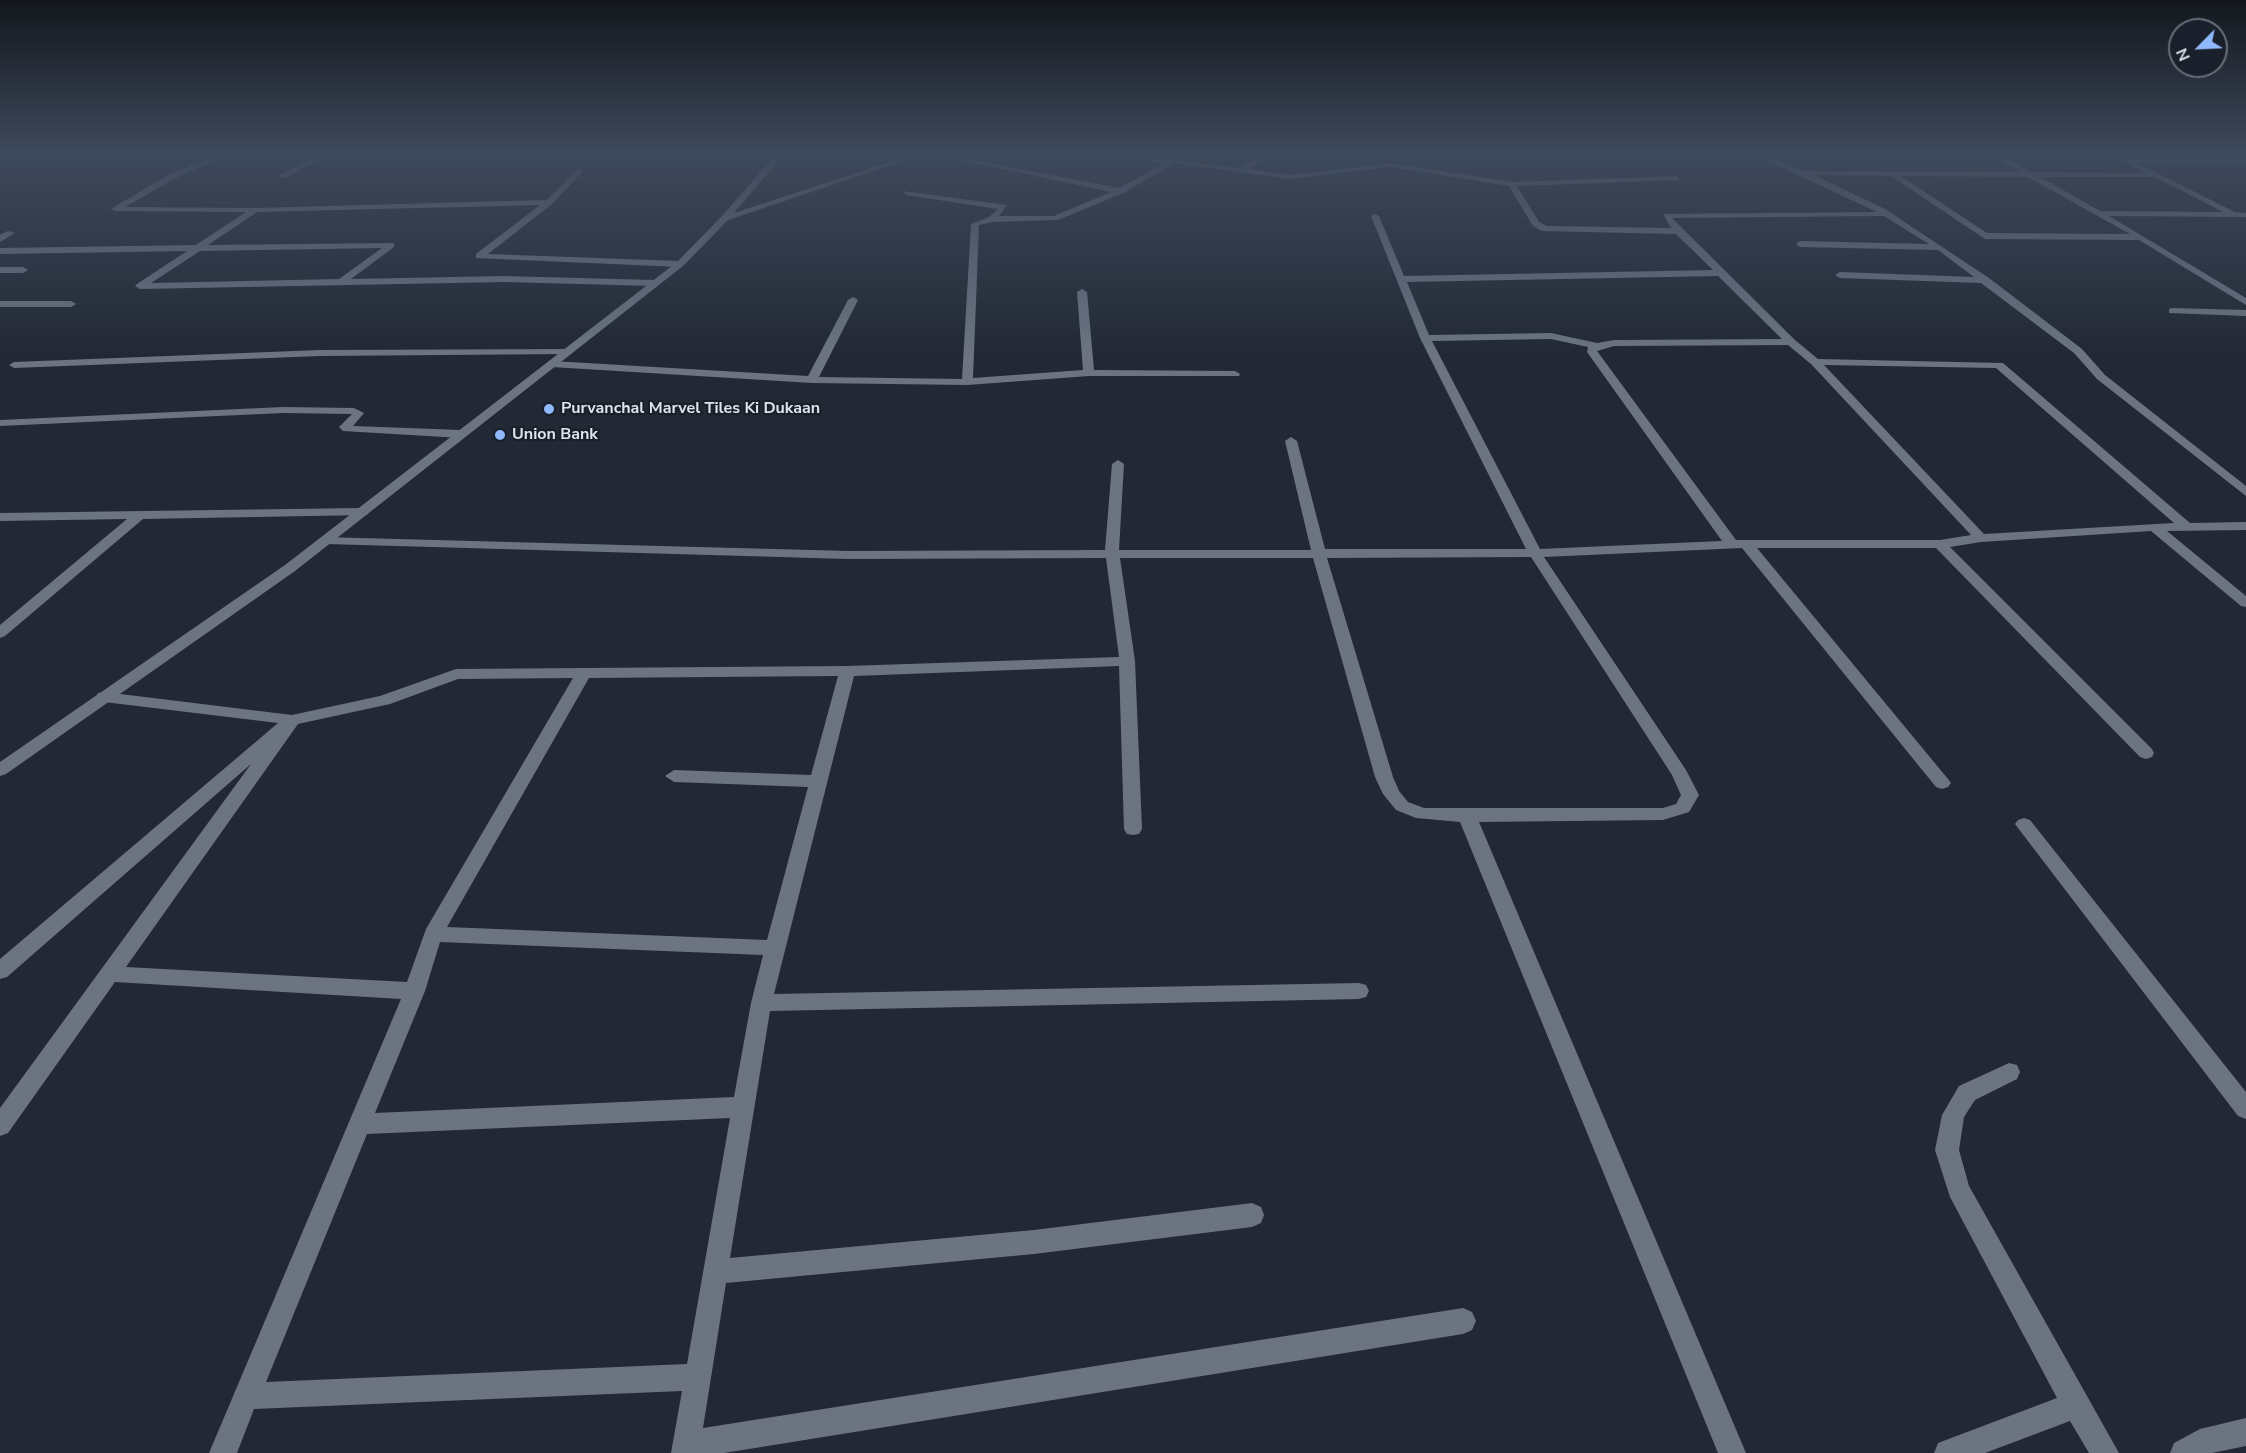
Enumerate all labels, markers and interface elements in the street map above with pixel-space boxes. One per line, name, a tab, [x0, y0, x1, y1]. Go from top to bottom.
north arrow	[2168, 18, 2228, 78]
text: N	[2171, 45, 2196, 64]
place label: Purvanchal Marvel Tiles Ki Dukaan	[561, 399, 820, 419]
marker: Purvanchal Marvel Tiles Ki Dukaan	[542, 402, 556, 416]
place label: Union Bank	[512, 425, 598, 445]
marker: Union Bank	[493, 428, 507, 442]

